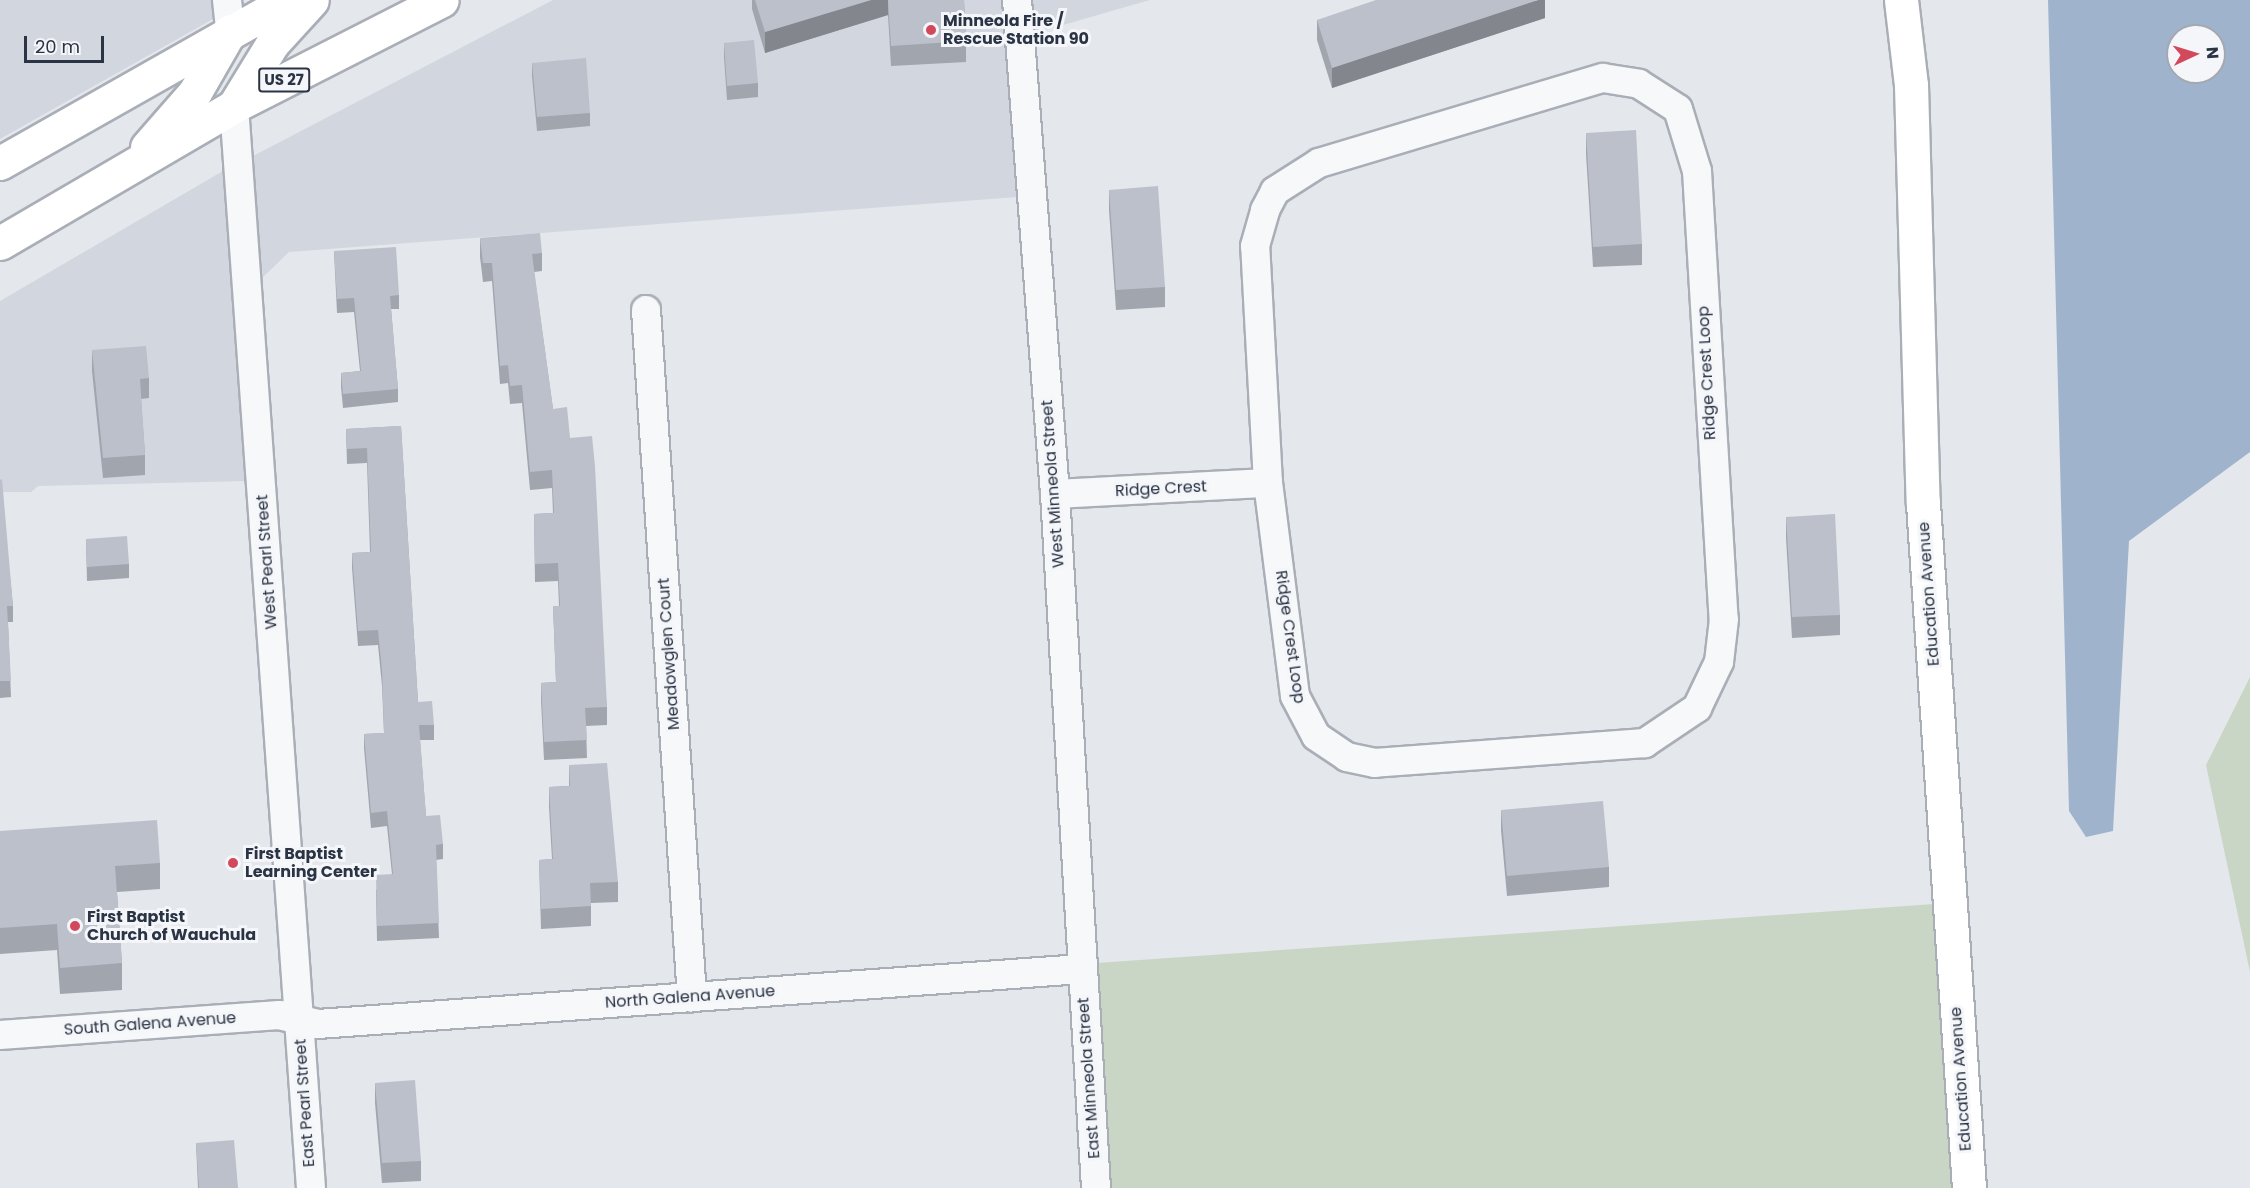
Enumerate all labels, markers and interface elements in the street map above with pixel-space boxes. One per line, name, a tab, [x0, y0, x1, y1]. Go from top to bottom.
place label: Minneola Fire / Rescue Station 90	[943, 11, 1089, 49]
marker: Minneola Fire / Rescue Station 90	[924, 23, 938, 37]
scale bar	[27, 24, 106, 62]
north arrow	[2166, 24, 2226, 84]
text: 20 m	[35, 34, 80, 59]
text: N	[2201, 46, 2224, 60]
road number: US 27	[257, 68, 311, 92]
street label: Ridge Crest Loop	[1694, 305, 1720, 441]
street label: West Minneola Street	[1038, 399, 1068, 569]
street label: Ridge Crest	[1115, 477, 1207, 501]
street label: West Pearl Street	[253, 494, 281, 630]
street label: Education Avenue	[1914, 521, 1944, 667]
street label: Ridge Crest Loop	[1271, 569, 1309, 705]
street label: Meadowglen Court	[654, 577, 684, 731]
place label: First Baptist Learning Center	[245, 844, 377, 882]
marker: First Baptist Learning Center	[226, 856, 240, 870]
place label: First Baptist Church of Wauchula	[87, 907, 256, 945]
marker: First Baptist Church of Wauchula	[68, 919, 82, 933]
street label: North Galena Avenue	[604, 981, 776, 1013]
street label: East Minneola Street	[1074, 997, 1104, 1159]
street label: Education Avenue	[1946, 1006, 1976, 1152]
street label: South Galena Avenue	[63, 1008, 237, 1040]
street label: East Pearl Street	[291, 1038, 319, 1168]

